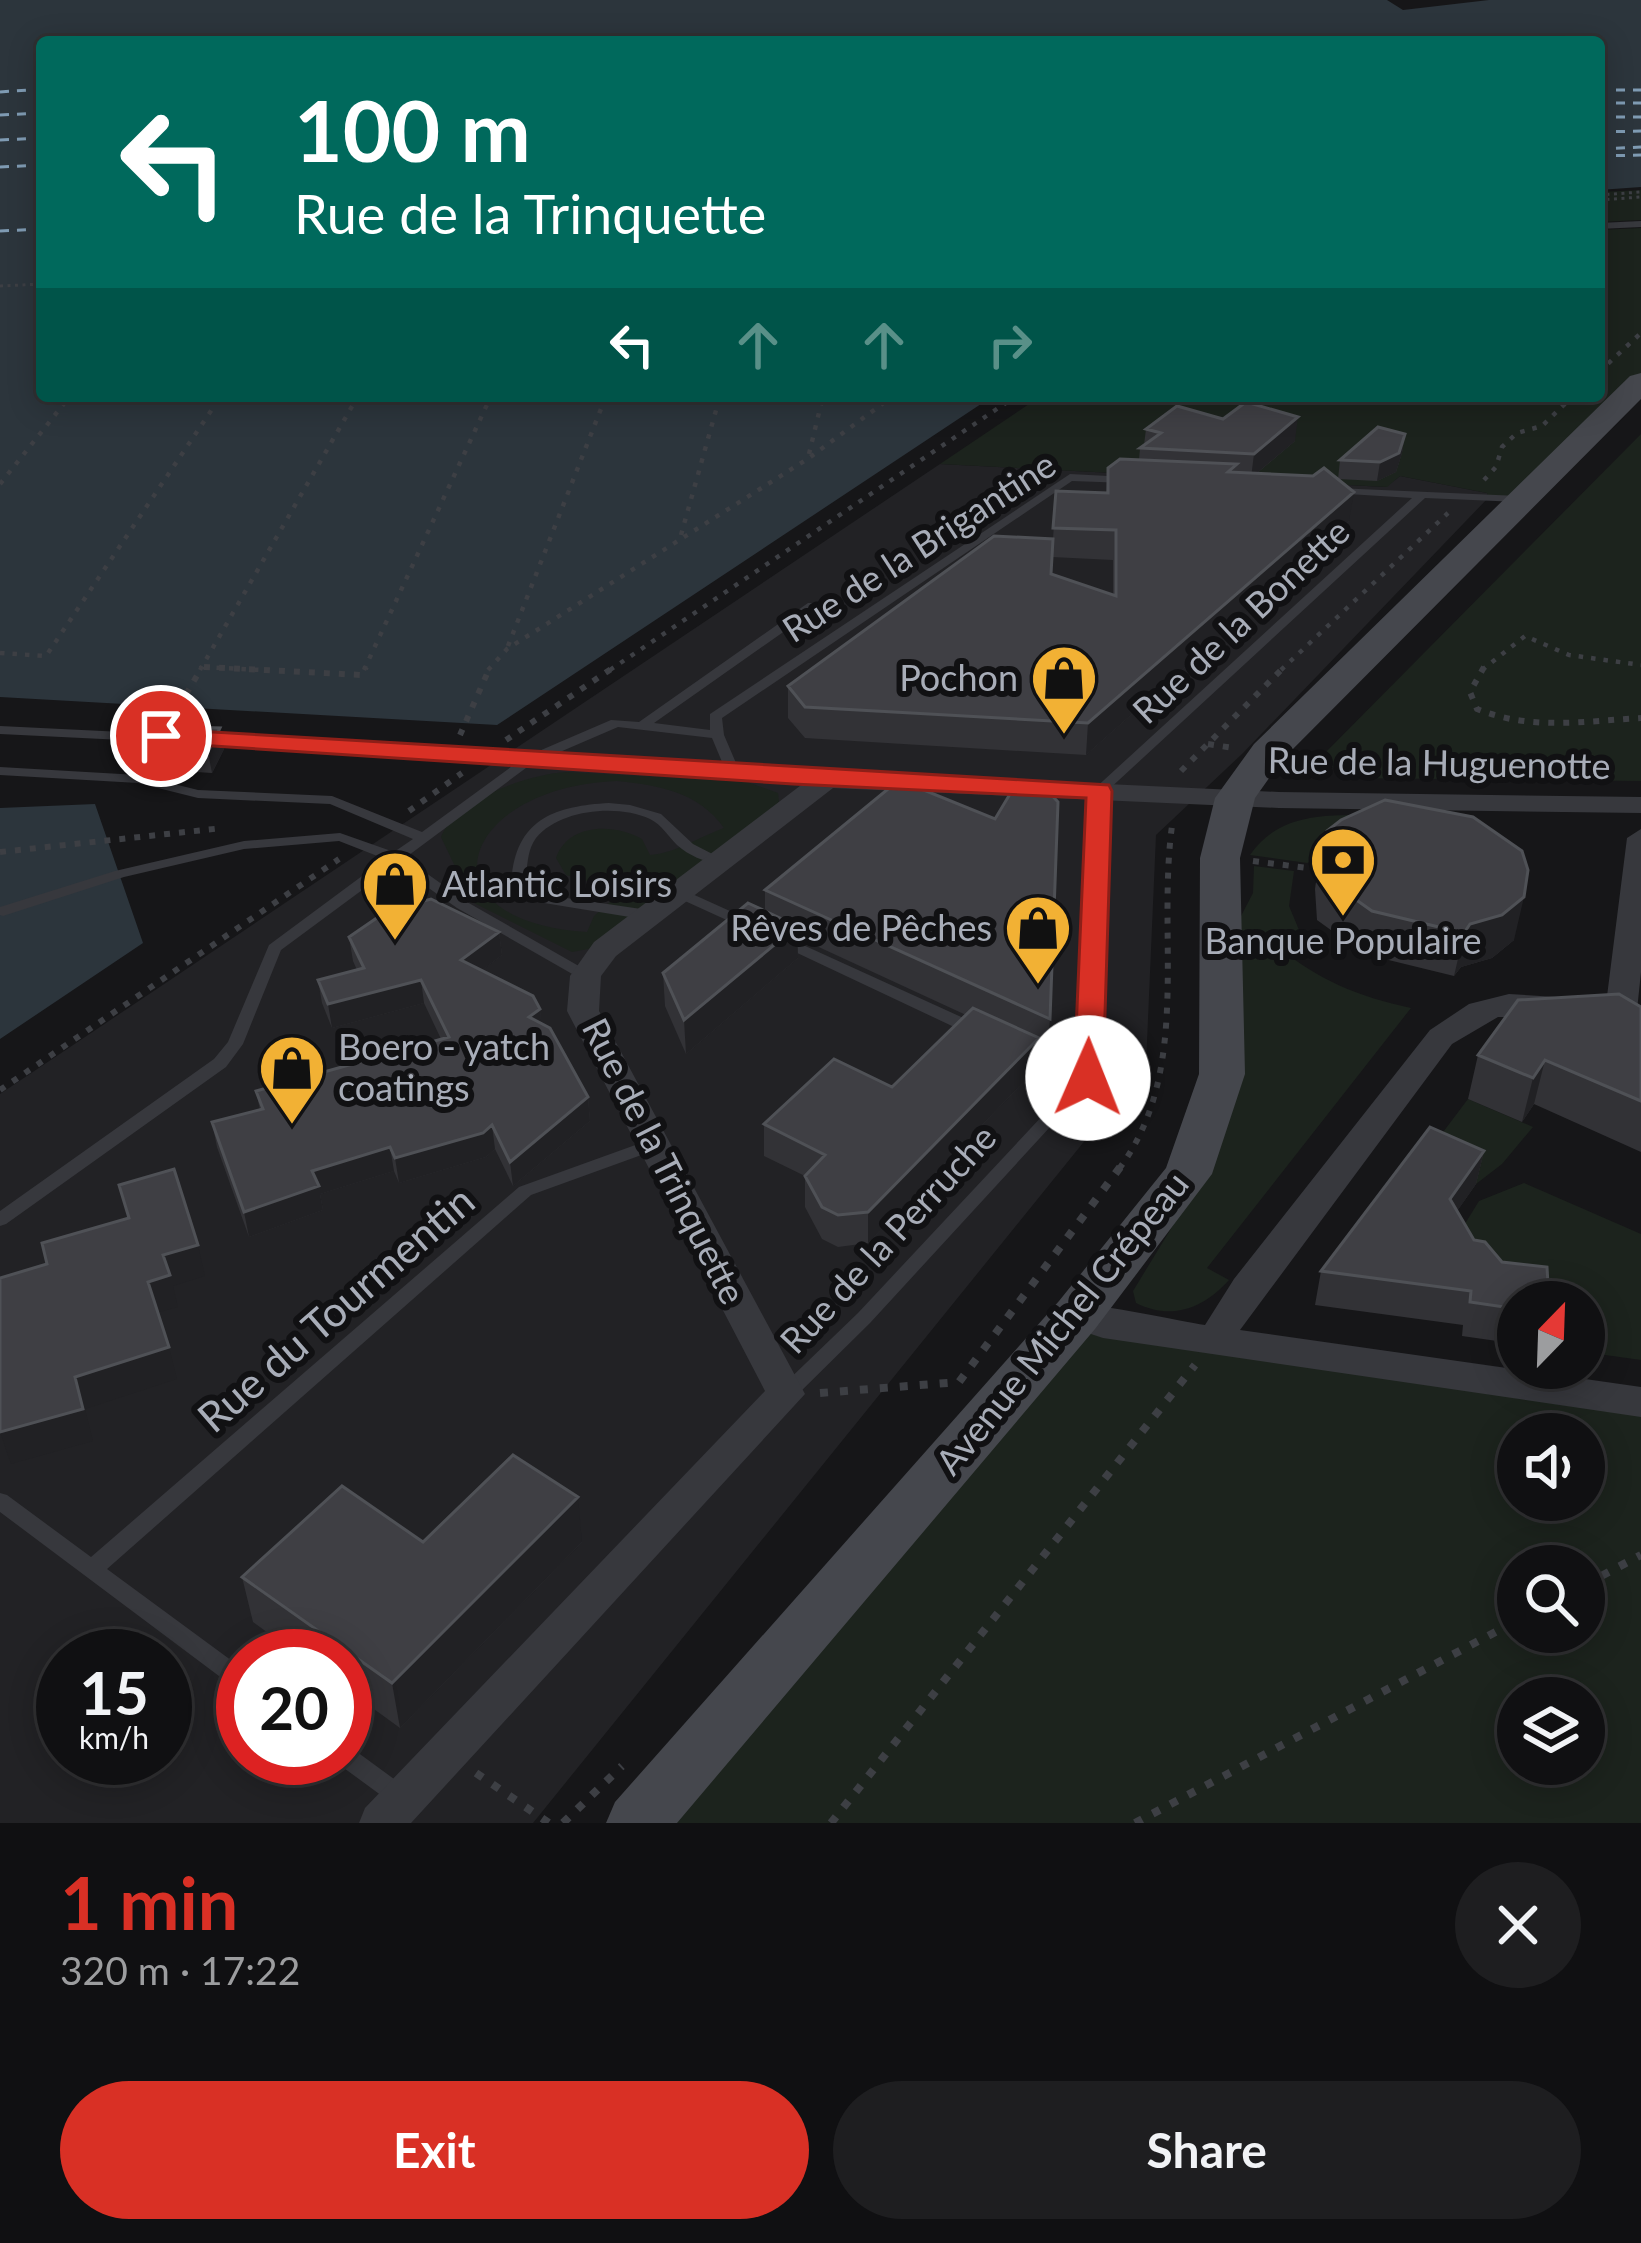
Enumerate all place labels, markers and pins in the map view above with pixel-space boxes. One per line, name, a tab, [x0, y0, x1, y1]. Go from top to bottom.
shop icon: Pochon	[1029, 643, 1099, 737]
place label: Pochon	[899, 655, 1018, 699]
pin	[110, 685, 212, 787]
bank icon: Banque Populaire	[1308, 825, 1378, 919]
shop icon: Atlantic Loisirs	[360, 849, 430, 943]
place label: Atlantic Loisirs	[442, 861, 672, 905]
shop icon: Rêves de Pêches	[1003, 893, 1073, 987]
place label: Rêves de Pêches	[730, 905, 992, 949]
place label: Banque Populaire	[1204, 918, 1482, 962]
place label: Boero - yatch coatings	[338, 1024, 550, 1109]
shop icon: Boero - yatch coatings	[257, 1033, 327, 1127]

